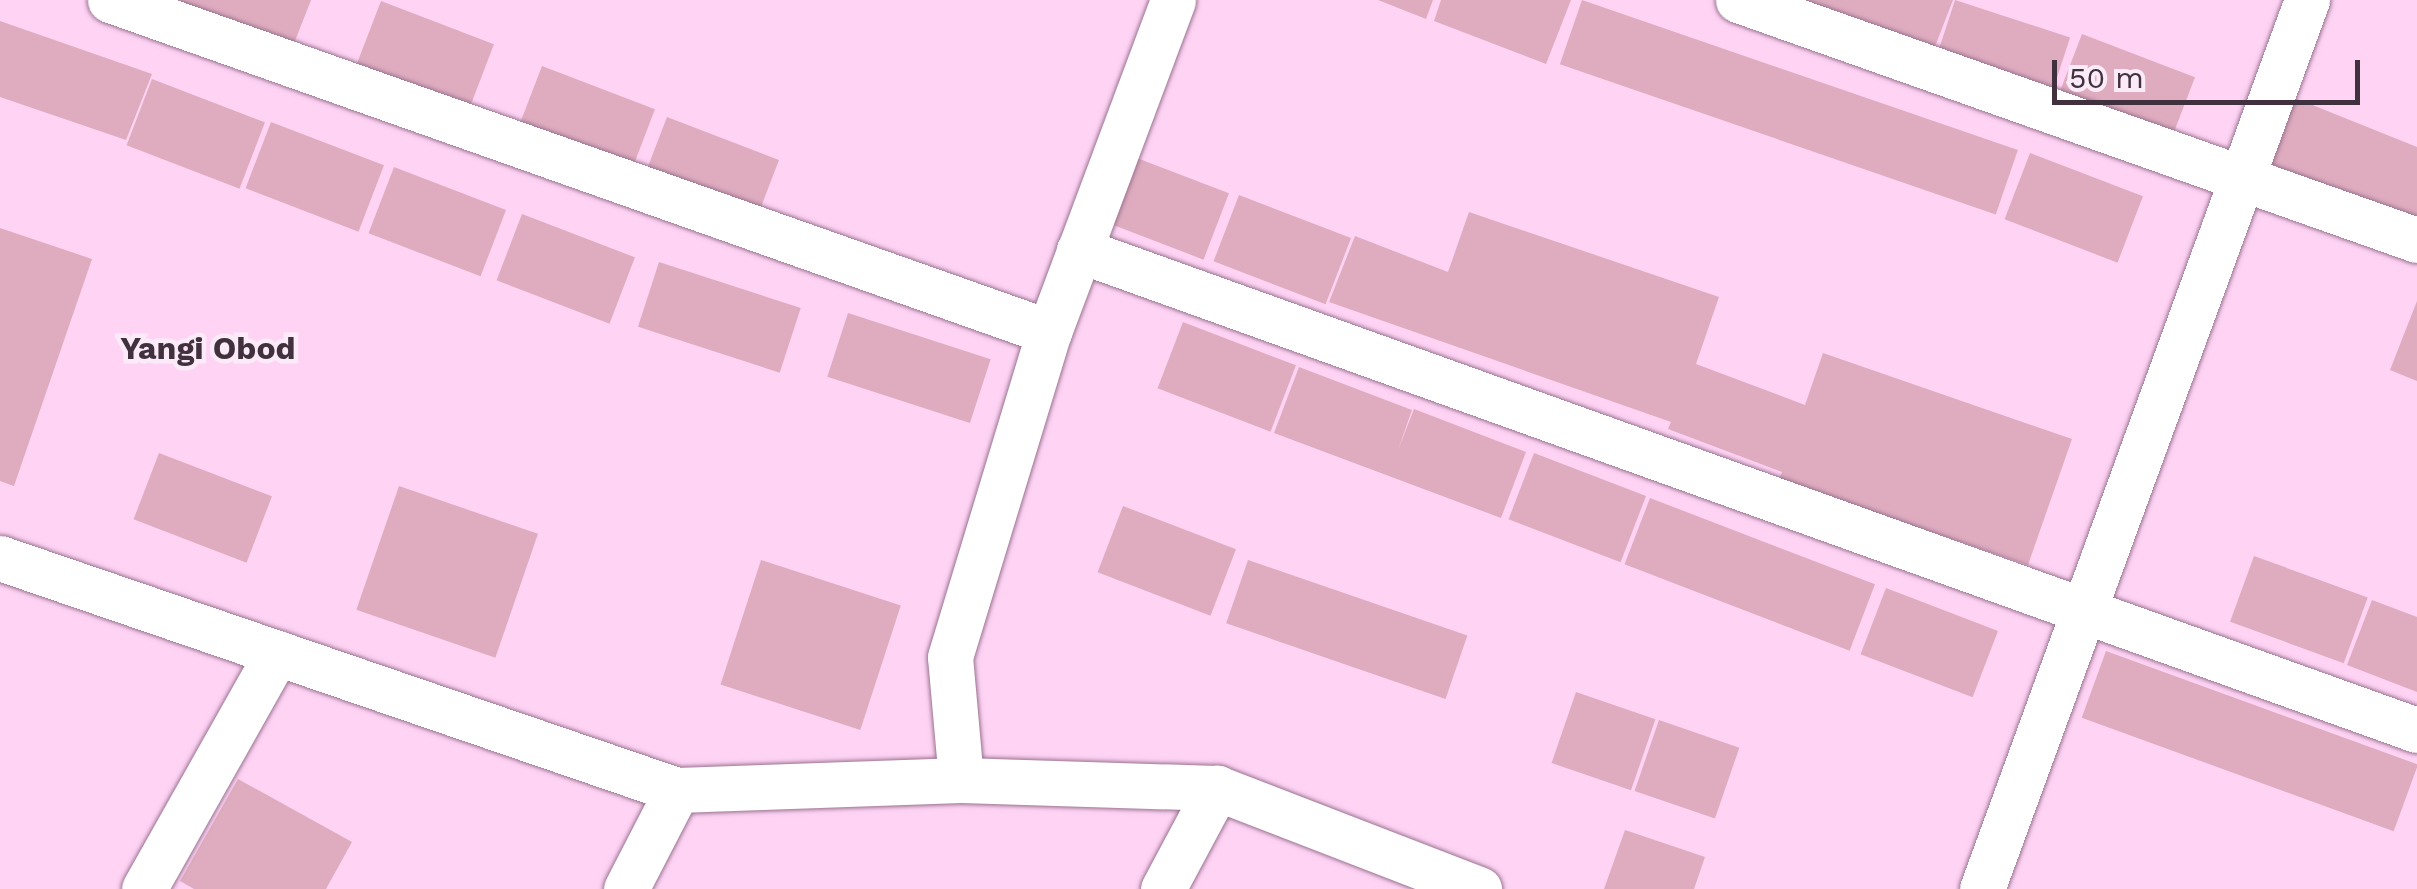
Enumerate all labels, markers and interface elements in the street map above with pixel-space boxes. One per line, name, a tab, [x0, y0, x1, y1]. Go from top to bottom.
scale bar	[2057, 40, 2364, 102]
text: 50 m	[2069, 60, 2144, 95]
district label: Yangi Obod	[120, 329, 296, 367]

